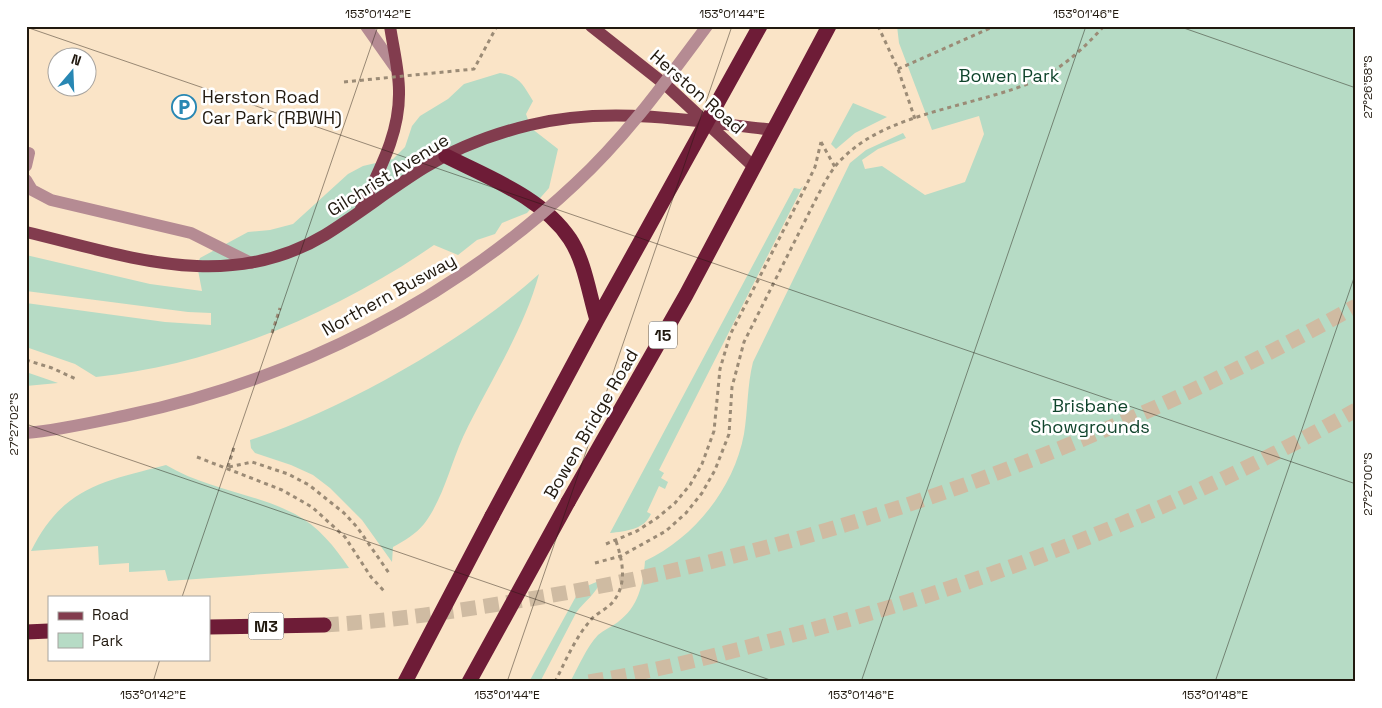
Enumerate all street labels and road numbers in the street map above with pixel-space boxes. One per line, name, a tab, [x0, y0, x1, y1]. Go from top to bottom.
street label: Herston Road	[646, 44, 749, 139]
street label: Gilchrist Avenue	[323, 128, 453, 221]
street label: Northern Busway	[318, 248, 460, 341]
road number: 15	[649, 322, 677, 348]
street label: Bowen Bridge Road	[538, 345, 643, 503]
road number: M3	[248, 612, 284, 640]

